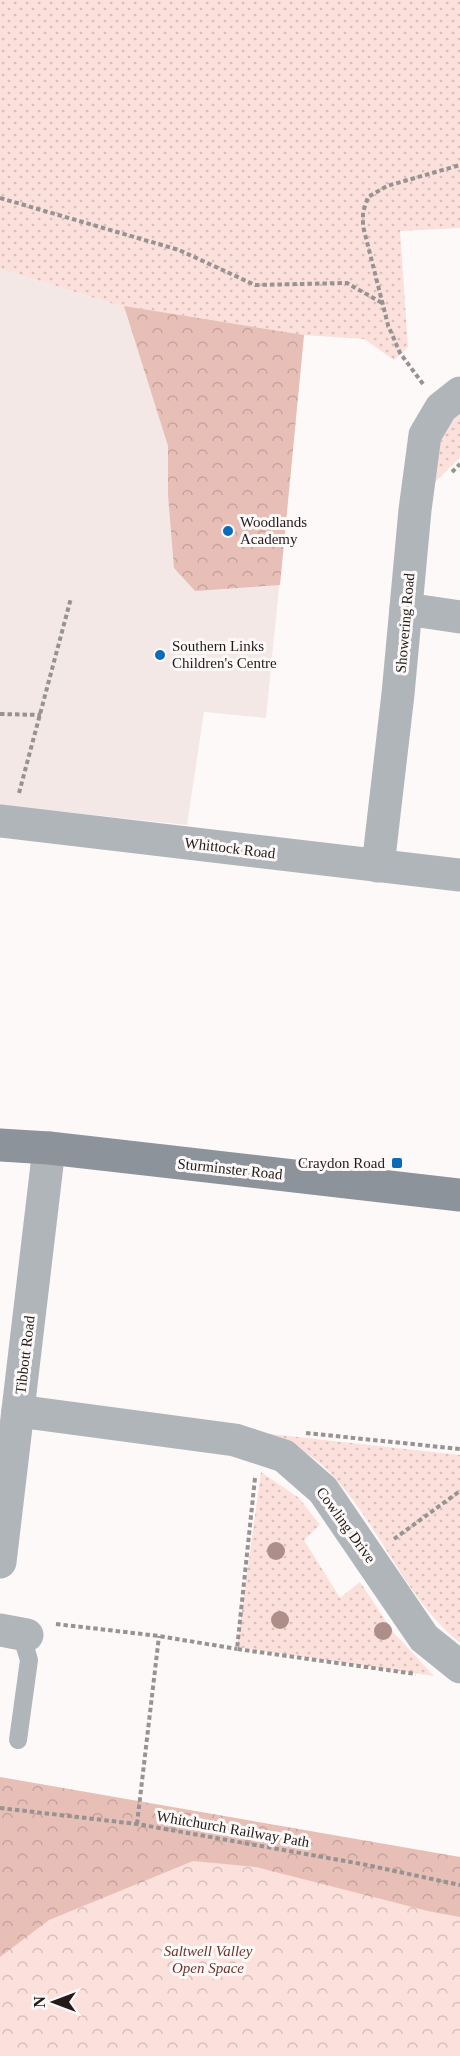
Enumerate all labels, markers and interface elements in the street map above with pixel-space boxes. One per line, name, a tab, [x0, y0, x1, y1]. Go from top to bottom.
place label: Woodlands Academy	[240, 514, 307, 547]
marker: Woodlands Academy	[221, 524, 235, 538]
street label: Showering Road	[393, 572, 417, 674]
place label: Southern Links Children's Centre	[172, 638, 277, 671]
marker: Southern Links Children's Centre	[153, 648, 167, 662]
street label: Whittock Road	[184, 835, 277, 862]
place label: Craydon Road	[298, 1155, 385, 1171]
street label: Sturminster Road	[177, 1156, 284, 1183]
marker: Craydon Road	[390, 1156, 404, 1170]
street label: Tibbott Road	[12, 1314, 38, 1395]
street label: Cowling Drive	[313, 1484, 379, 1566]
street label: Whitchurch Railway Path	[155, 1808, 311, 1850]
park label: Saltwell Valley Open Space	[164, 1943, 253, 1976]
north arrow	[24, 1972, 84, 2032]
text: N	[31, 1996, 48, 2008]

